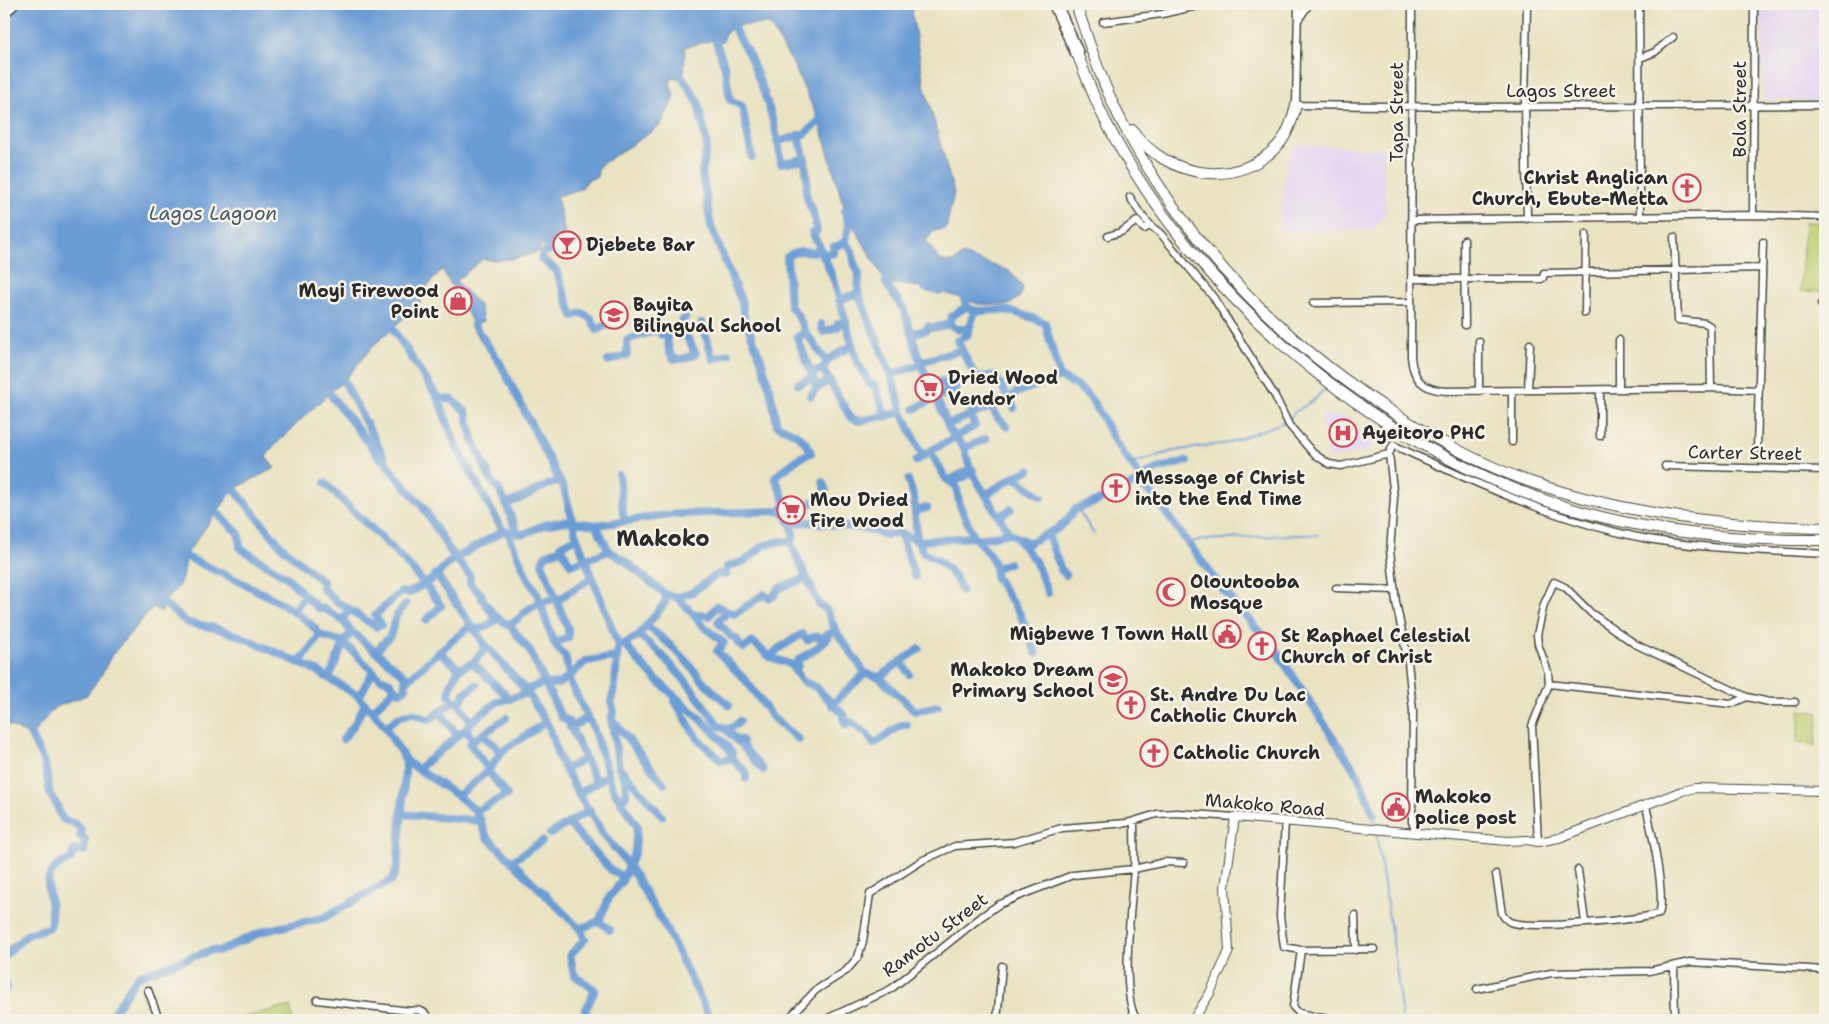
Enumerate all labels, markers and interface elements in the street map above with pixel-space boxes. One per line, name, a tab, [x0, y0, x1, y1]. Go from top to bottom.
street label: Bola Street	[1728, 60, 1752, 157]
street label: Tapa Street	[1385, 62, 1409, 162]
street label: Lagos Street	[1506, 79, 1616, 103]
place label: Christ Anglican Church, Ebute-Metta	[1472, 166, 1669, 211]
church icon: Christ Anglican Church, Ebute-Metta	[1672, 173, 1702, 203]
water label: Lagos Lagoon	[149, 201, 277, 226]
bar icon: Djebete Bar	[552, 230, 582, 260]
place label: Djebete Bar	[586, 233, 695, 257]
place label: Moyi Firewood Point	[299, 279, 439, 324]
shop icon: Moyi Firewood Point	[443, 286, 473, 316]
place label: Bayita Bilingual School	[633, 293, 781, 338]
school or university icon: Bayita Bilingual School	[599, 300, 629, 330]
place label: Dried Wood Vendor	[948, 366, 1058, 411]
supermarket icon: Dried Wood Vendor	[914, 373, 944, 403]
hospital icon: Ayeitoro PHC	[1328, 418, 1358, 448]
place label: Ayeitoro PHC	[1362, 421, 1485, 445]
street label: Carter Street	[1688, 440, 1803, 466]
place label: Message of Christ into the End Time	[1135, 466, 1305, 511]
church icon: Message of Christ into the End Time	[1101, 473, 1131, 503]
place label: Mou Dried Fire wood	[810, 488, 908, 533]
supermarket icon: Mou Dried Fire wood	[776, 495, 806, 525]
district label: Makoko	[616, 524, 710, 553]
place label: Olountooba Mosque	[1190, 570, 1300, 615]
mosque icon: Olountooba Mosque	[1156, 577, 1186, 607]
public building icon: Migbewe 1 Town Hall	[1212, 619, 1242, 649]
place label: Migbewe 1 Town Hall	[1010, 622, 1208, 646]
place label: St Raphael Celestial Church of Christ	[1281, 624, 1470, 669]
church icon: St Raphael Celestial Church of Christ	[1247, 631, 1277, 661]
place label: Makoko Dream Primary School	[950, 658, 1095, 703]
school or university icon: Makoko Dream Primary School	[1098, 665, 1128, 695]
place label: St. Andre Du Lac Catholic Church	[1150, 683, 1306, 728]
church icon: St. Andre Du Lac Catholic Church	[1116, 690, 1146, 720]
church icon: Catholic Church	[1139, 738, 1169, 768]
place label: Catholic Church	[1173, 741, 1320, 765]
place label: Makoko police post	[1415, 785, 1517, 830]
street label: Makoko Road	[1204, 788, 1326, 822]
public building icon: Makoko police post	[1381, 792, 1411, 822]
street label: Ramotu Street	[877, 887, 993, 983]

